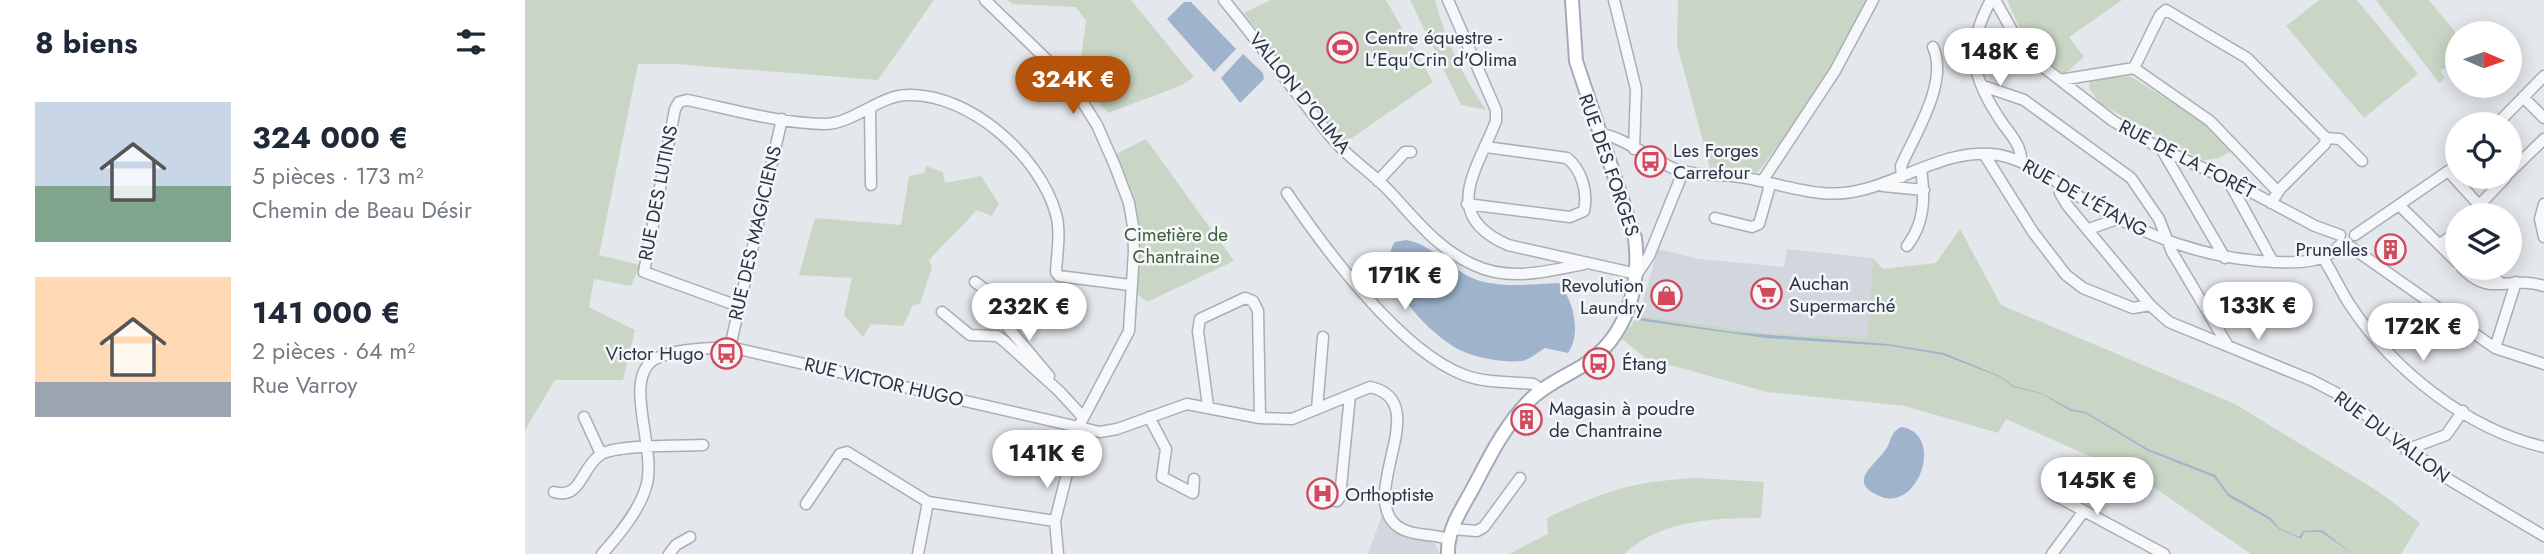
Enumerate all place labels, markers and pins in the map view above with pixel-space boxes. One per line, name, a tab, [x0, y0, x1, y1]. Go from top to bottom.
place label: Centre équestre - L'Equ'Crin d'Olima	[1365, 24, 1517, 73]
pin: 148K €	[1943, 28, 2057, 88]
sports icon: Centre équestre - L'Equ'Crin d'Olima	[1325, 31, 1359, 65]
pin: 324K €	[1016, 57, 1130, 116]
place label: Les Forges Carrefour	[1673, 137, 1759, 186]
bus stop icon: Les Forges Carrefour	[1633, 144, 1667, 178]
building icon: Prunelles	[2374, 232, 2408, 266]
place label: Prunelles	[2296, 236, 2368, 263]
pin: 171K €	[1348, 252, 1462, 312]
place label: Auchan Supermarché	[1789, 270, 1896, 319]
place label: Revolution Laundry	[1561, 272, 1645, 321]
supermarket icon: Auchan Supermarché	[1749, 277, 1783, 311]
shop icon: Revolution Laundry	[1650, 279, 1684, 313]
pin: 133K €	[2201, 282, 2315, 342]
pin: 232K €	[972, 284, 1086, 343]
pin: 172K €	[2366, 304, 2480, 363]
bus stop icon: Victor Hugo	[710, 336, 744, 370]
place label: Victor Hugo	[606, 340, 704, 367]
bus stop icon: Étang	[1582, 346, 1616, 380]
place label: Étang	[1622, 350, 1667, 377]
place label: Magasin à poudre de Chantraine	[1549, 395, 1695, 444]
building icon: Magasin à poudre de Chantraine	[1509, 402, 1543, 436]
pin: 141K €	[990, 430, 1104, 490]
pin: 145K €	[2040, 458, 2154, 517]
hospital icon: Orthoptiste	[1305, 477, 1339, 511]
place label: Orthoptiste	[1345, 481, 1434, 508]

